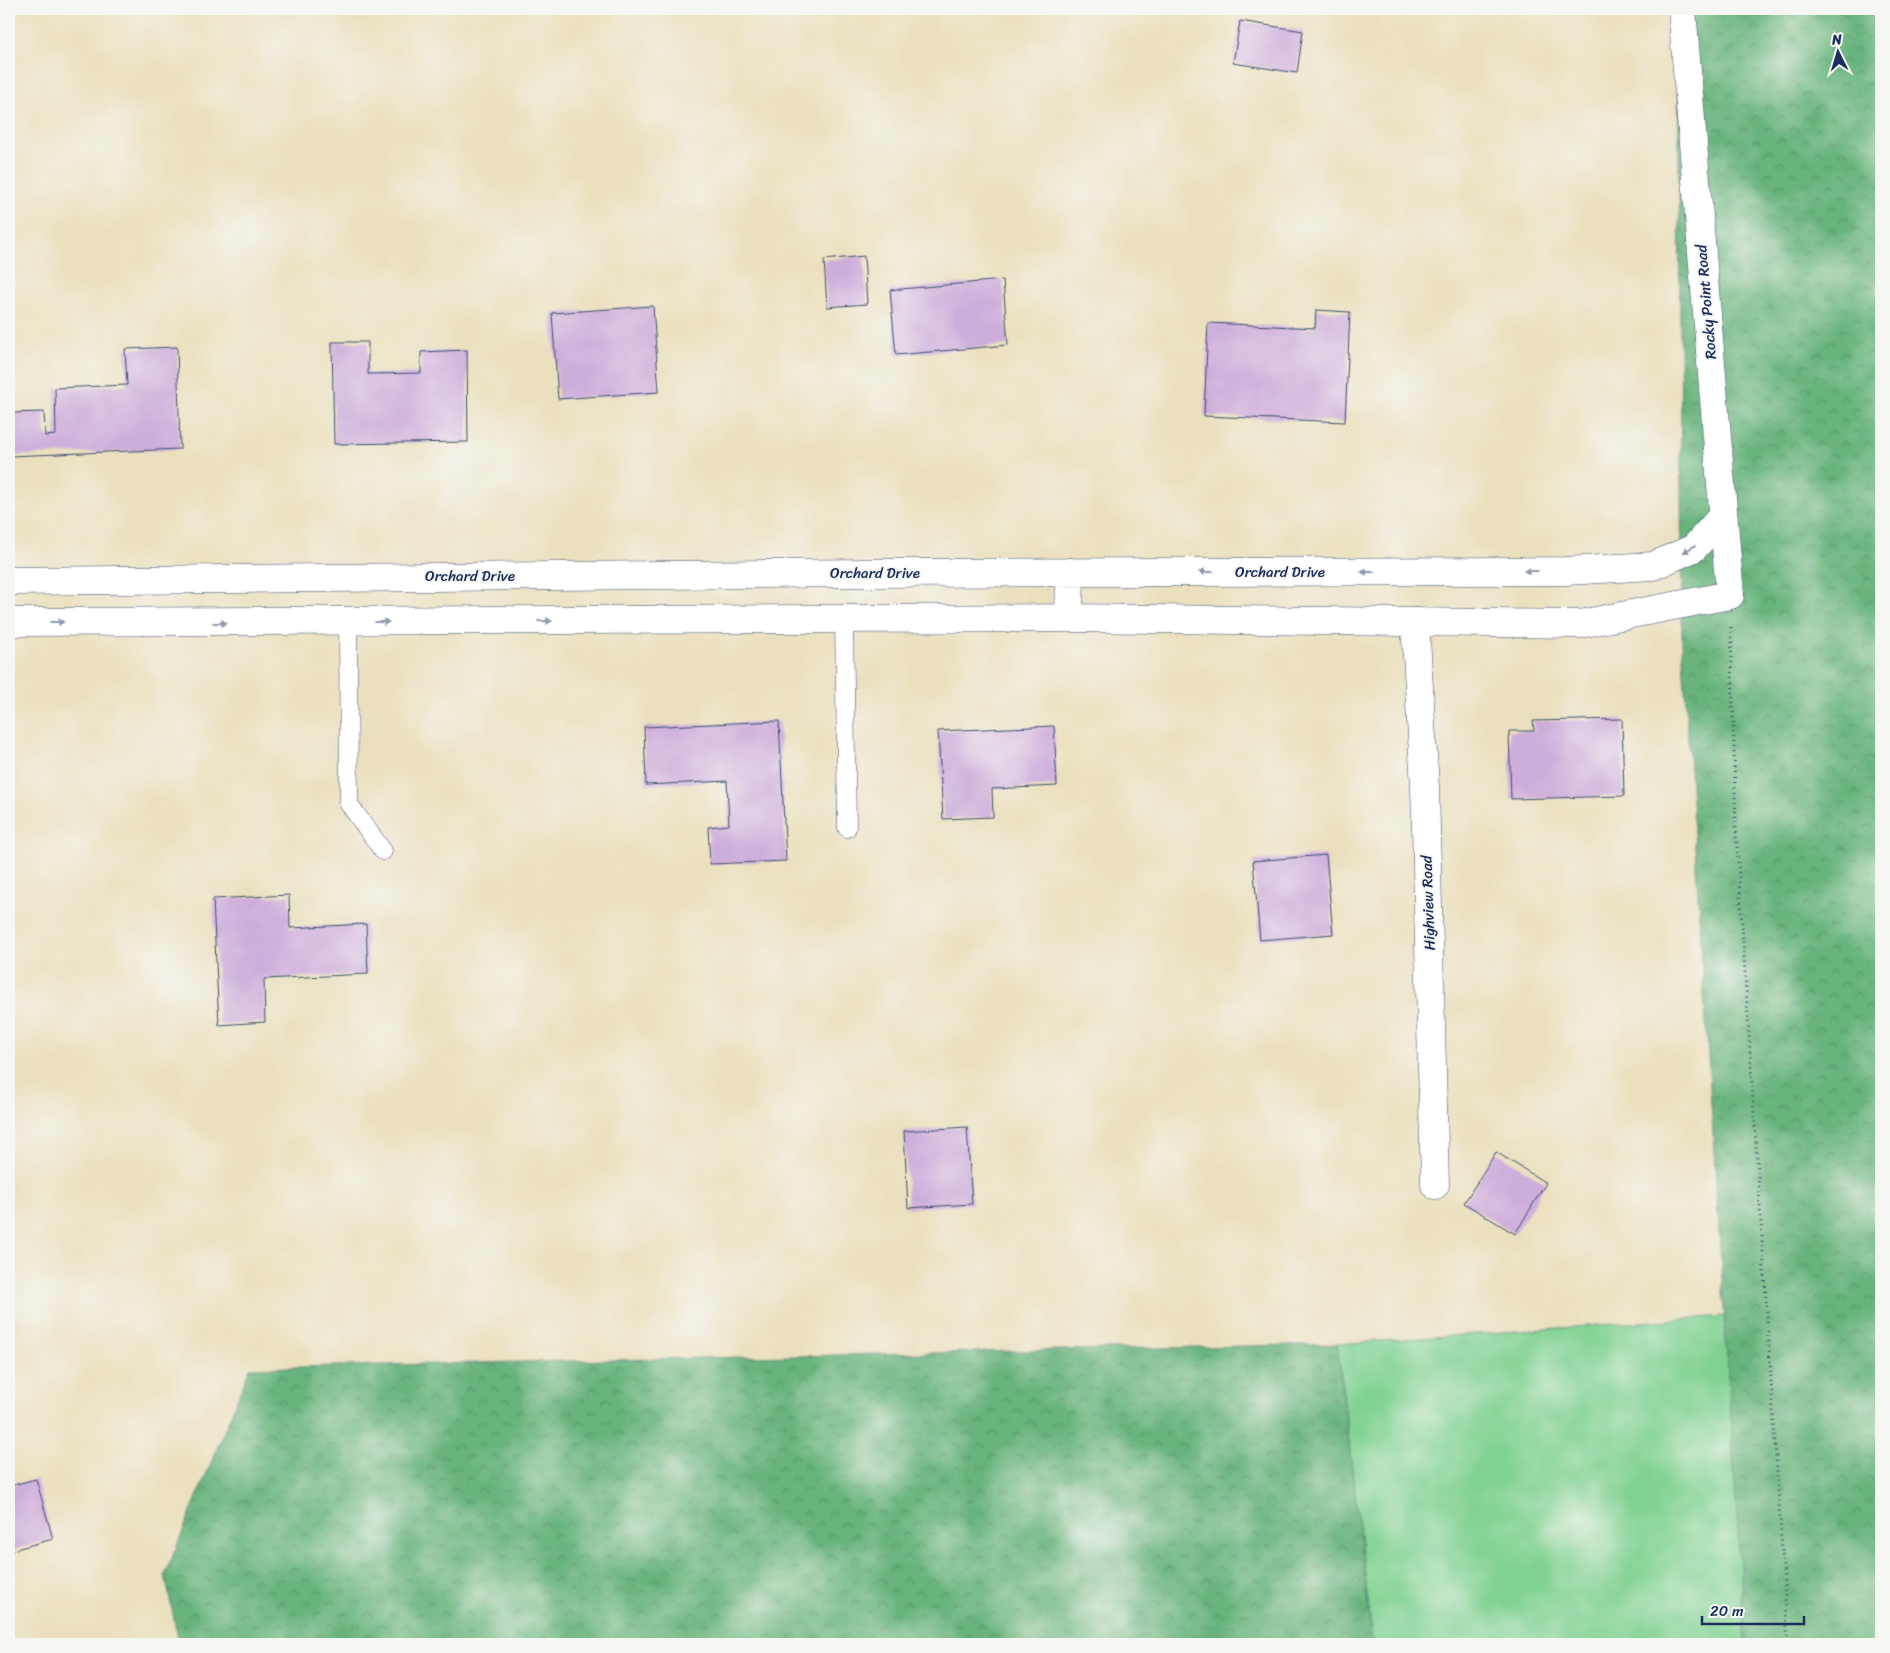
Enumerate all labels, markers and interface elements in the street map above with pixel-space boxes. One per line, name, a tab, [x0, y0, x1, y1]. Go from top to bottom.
text: N	[1830, 27, 1843, 53]
north arrow	[1812, 28, 1862, 78]
street label: Rocky Point Road	[1688, 243, 1724, 360]
one-way arrow	[1681, 545, 1696, 553]
street label: Orchard Drive	[1235, 559, 1325, 585]
street label: Orchard Drive	[830, 560, 920, 586]
street label: Orchard Drive	[425, 563, 515, 589]
one-way arrow	[1522, 567, 1538, 575]
one-way arrow	[1197, 568, 1213, 576]
one-way arrow	[1360, 568, 1376, 576]
one-way arrow	[537, 617, 553, 625]
one-way arrow	[50, 618, 66, 626]
one-way arrow	[375, 618, 391, 626]
one-way arrow	[212, 619, 228, 627]
street label: Highview Road	[1413, 854, 1443, 951]
scale bar	[1702, 1593, 1805, 1625]
text: 20 m	[1710, 1598, 1744, 1624]

